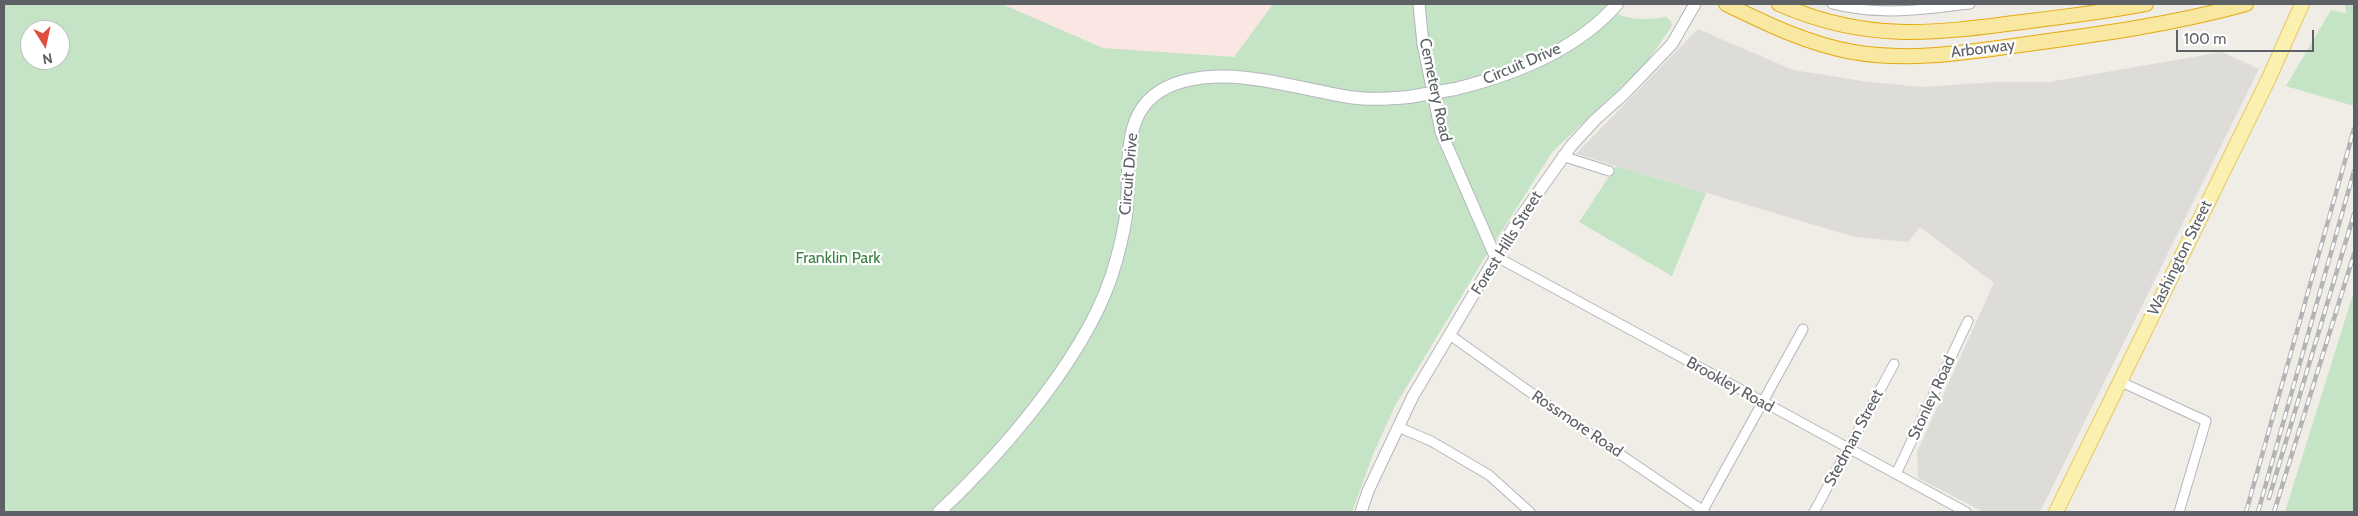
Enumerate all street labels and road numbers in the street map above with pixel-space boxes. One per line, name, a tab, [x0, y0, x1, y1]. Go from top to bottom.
street label: Arborway	[1950, 36, 2016, 62]
street label: Cemetery Road	[1415, 37, 1455, 143]
street label: Circuit Drive	[1480, 39, 1564, 89]
street label: Circuit Drive	[1116, 132, 1142, 216]
street label: Forest Hills Street	[1467, 188, 1547, 298]
street label: Washington Street	[2144, 197, 2216, 319]
street label: Brookley Road	[1683, 353, 1777, 417]
street label: Stonley Road	[1904, 353, 1960, 443]
street label: Stedman Street	[1820, 386, 1888, 490]
street label: Rossmore Road	[1528, 387, 1626, 461]

